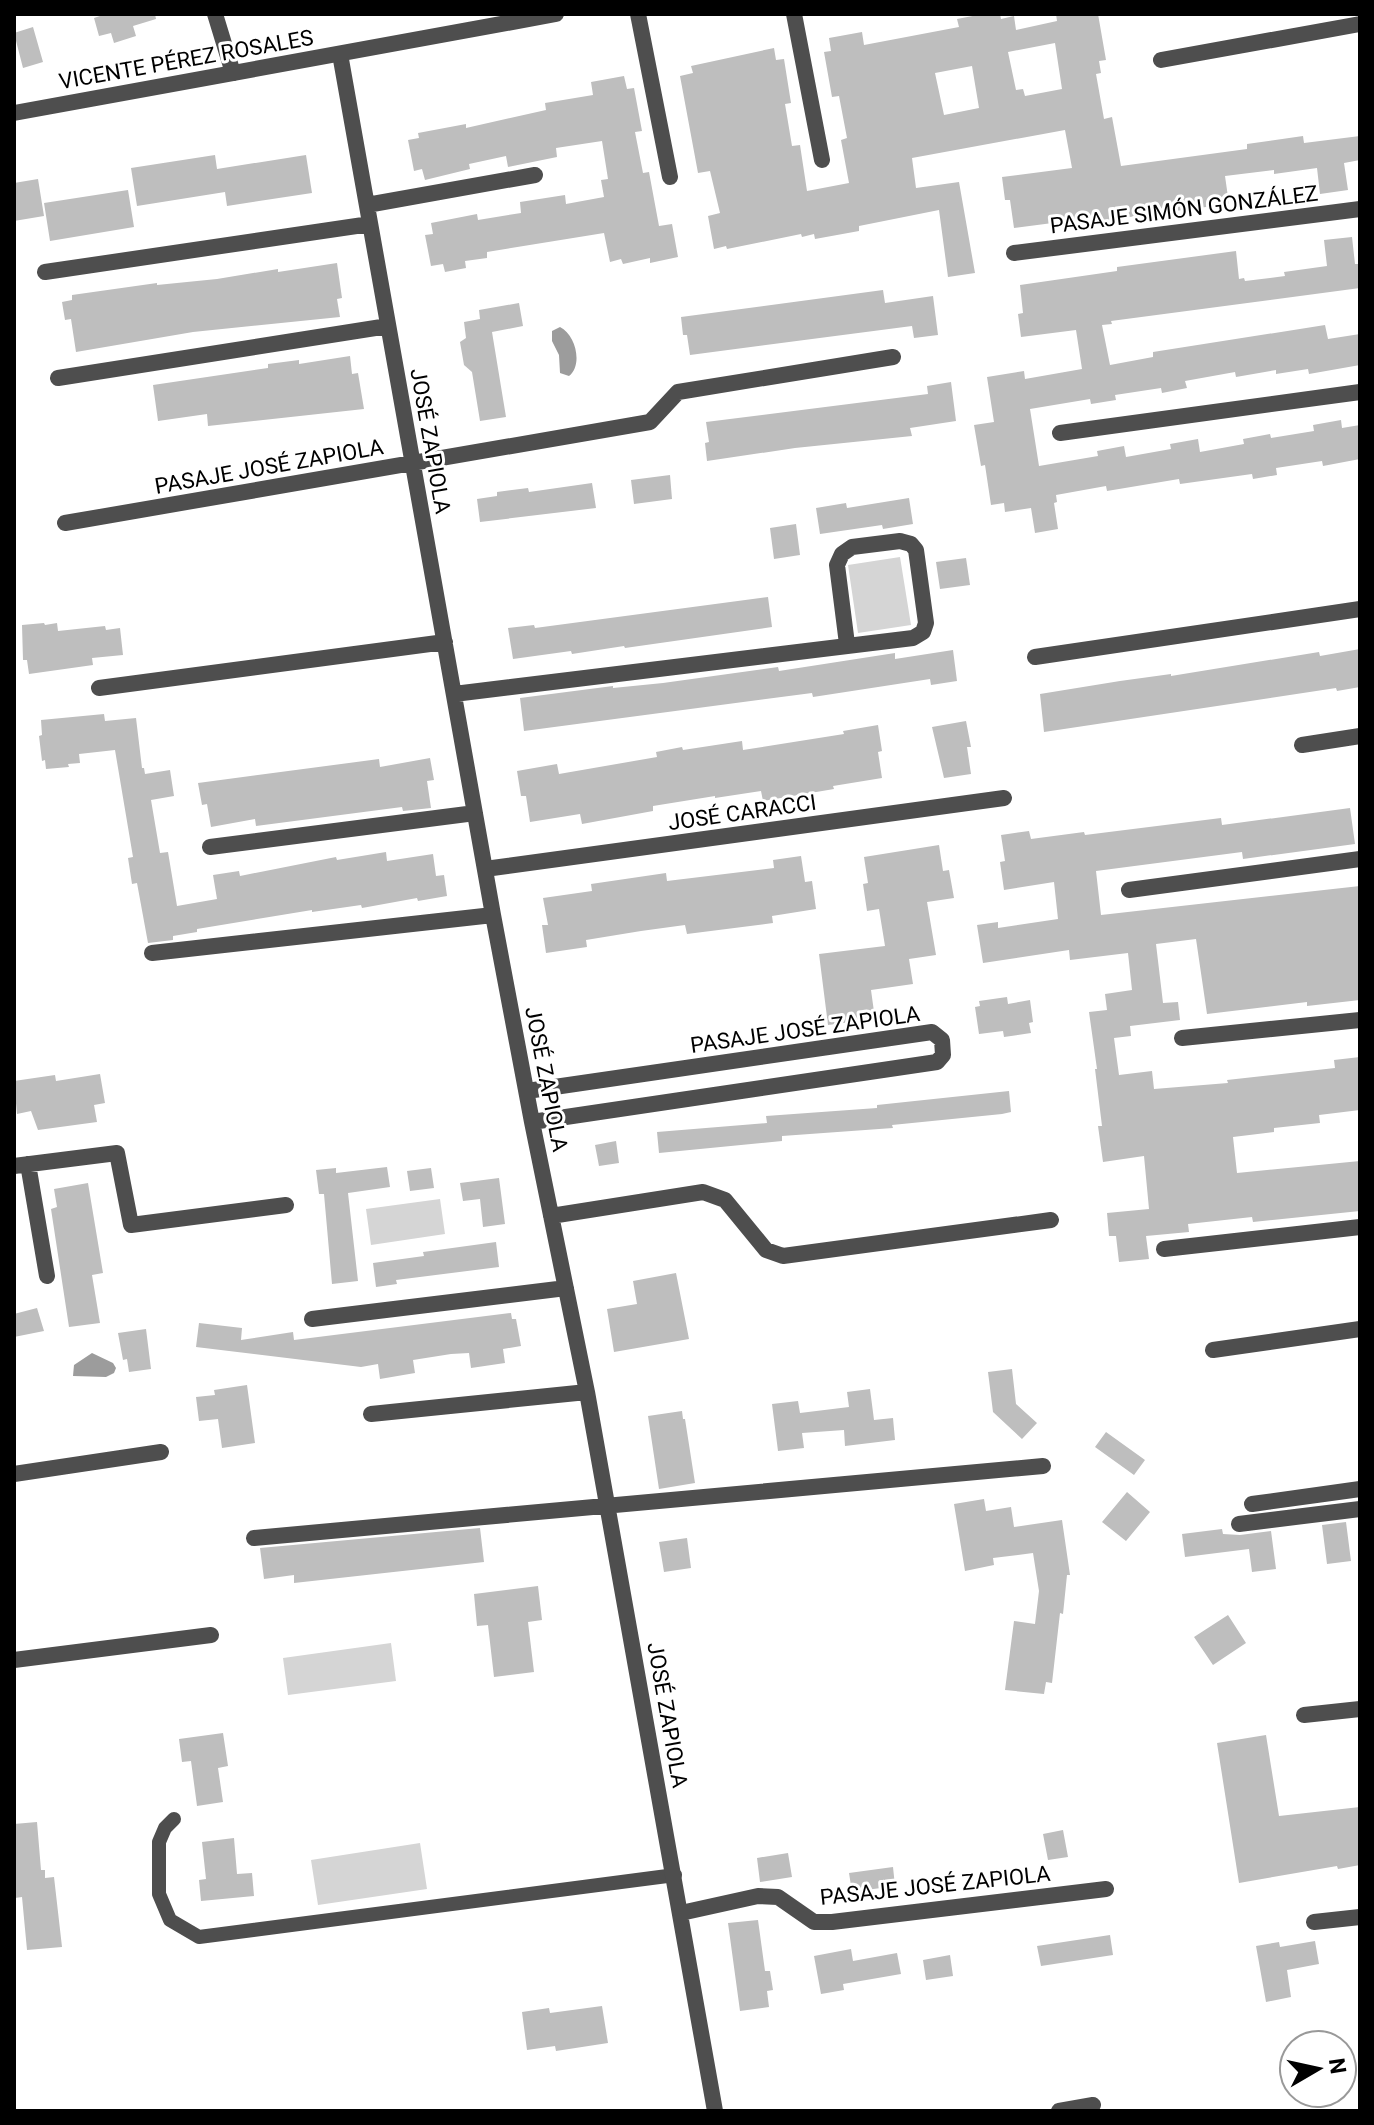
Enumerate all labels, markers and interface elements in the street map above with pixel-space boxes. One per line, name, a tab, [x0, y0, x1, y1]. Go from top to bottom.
street label: VICENTE PÉREZ ROSALES	[57, 25, 315, 94]
street label: PASAJE SIMÓN GONZÁLEZ	[1049, 180, 1319, 238]
street label: JOSÉ ZAPIOLA	[405, 366, 456, 516]
street label: PASAJE JOSÉ ZAPIOLA	[153, 434, 386, 499]
street label: JOSÉ CARACCI	[666, 790, 818, 835]
street label: PASAJE JOSÉ ZAPIOLA	[689, 1001, 922, 1058]
street label: JOSÉ ZAPIOLA	[520, 1004, 573, 1154]
street label: JOSÉ ZAPIOLA	[642, 1640, 693, 1790]
street label: PASAJE JOSÉ ZAPIOLA	[819, 1861, 1052, 1910]
north arrow	[1278, 2029, 1358, 2109]
text: N	[1324, 2056, 1351, 2076]

